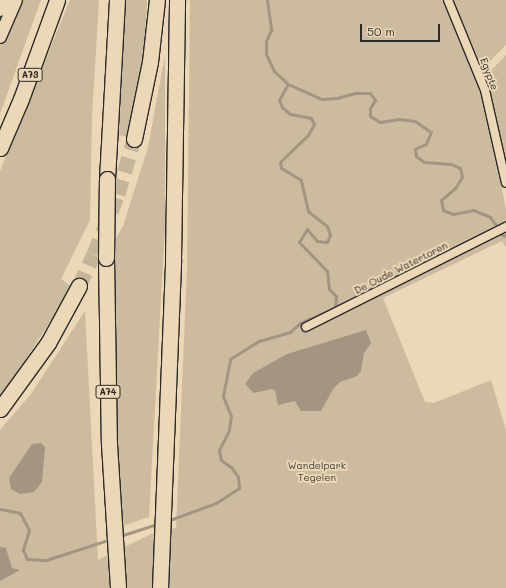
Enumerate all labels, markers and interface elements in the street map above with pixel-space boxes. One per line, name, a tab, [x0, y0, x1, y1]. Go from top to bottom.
scale bar	[362, 16, 442, 42]
text: 50 m	[367, 23, 395, 39]
street label: Egypte	[477, 56, 501, 92]
road number: A73	[17, 68, 43, 82]
street label: De Oude Watertoren	[352, 239, 450, 297]
road number: A74	[95, 385, 121, 399]
park label: Wandelpark Tegelen	[288, 459, 346, 482]

